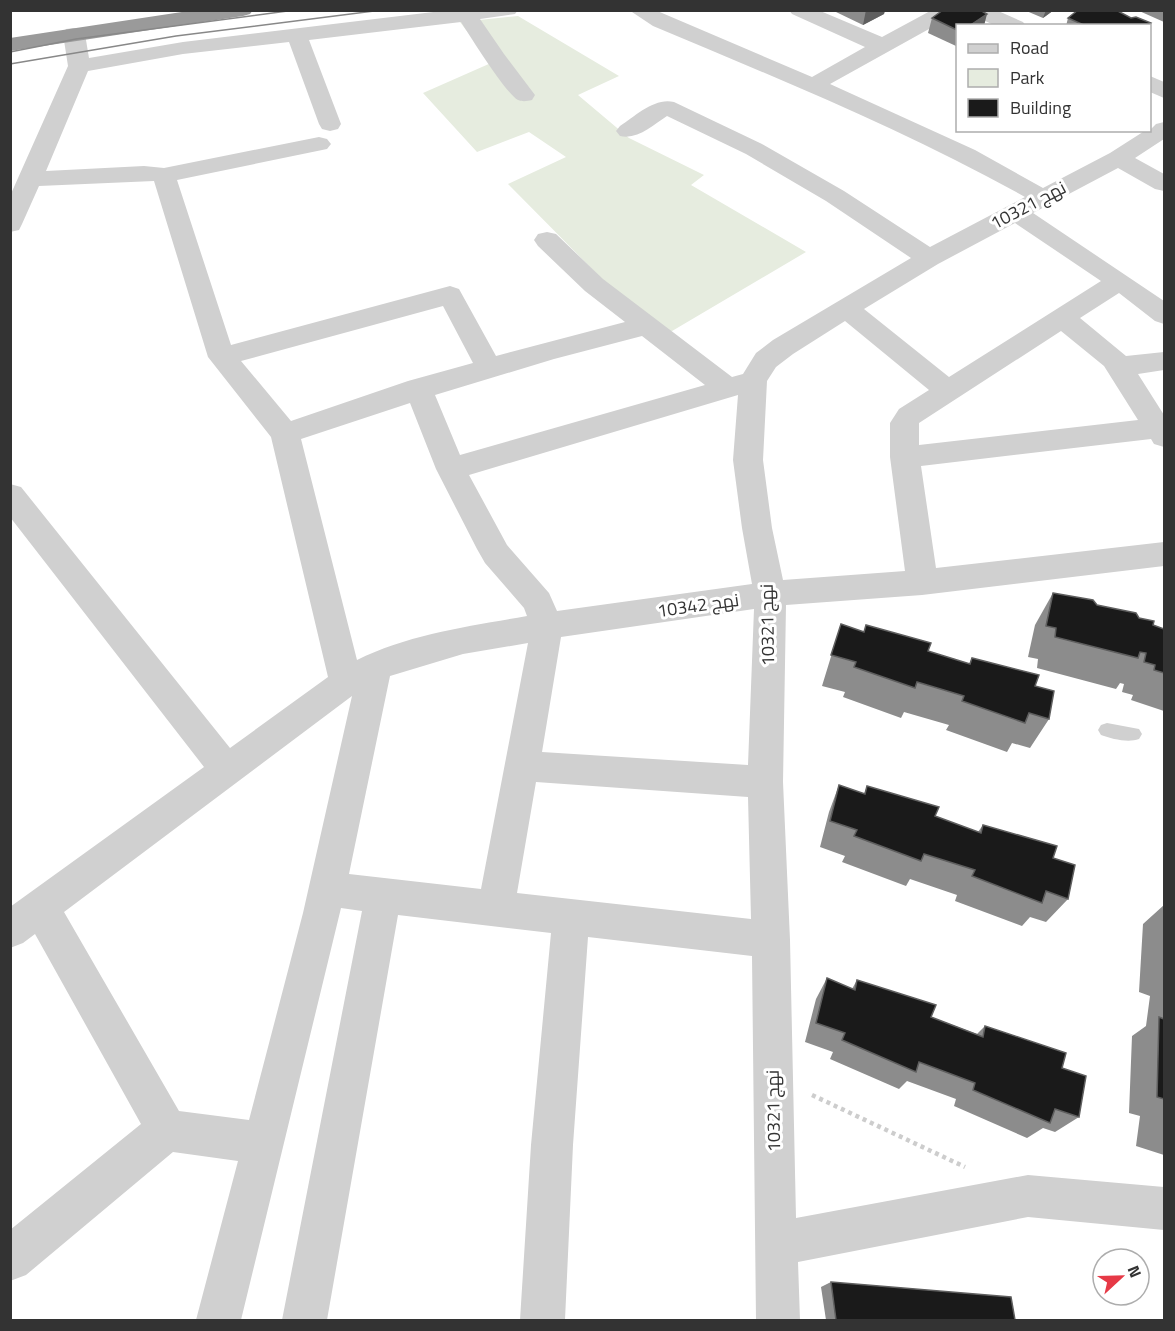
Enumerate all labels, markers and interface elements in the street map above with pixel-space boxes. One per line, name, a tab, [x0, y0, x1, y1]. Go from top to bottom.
legend	[956, 24, 1151, 132]
text: Road	[1010, 34, 1049, 61]
text: Park	[1010, 64, 1045, 91]
text: Building	[1010, 94, 1071, 121]
street label: نهج 10321	[985, 174, 1071, 236]
street label: نهج 10321	[753, 584, 781, 666]
street label: نهج 10342	[655, 586, 741, 624]
street label: نهج 10321	[759, 1070, 787, 1152]
north arrow	[1091, 1247, 1151, 1307]
text: N	[1122, 1262, 1148, 1281]

